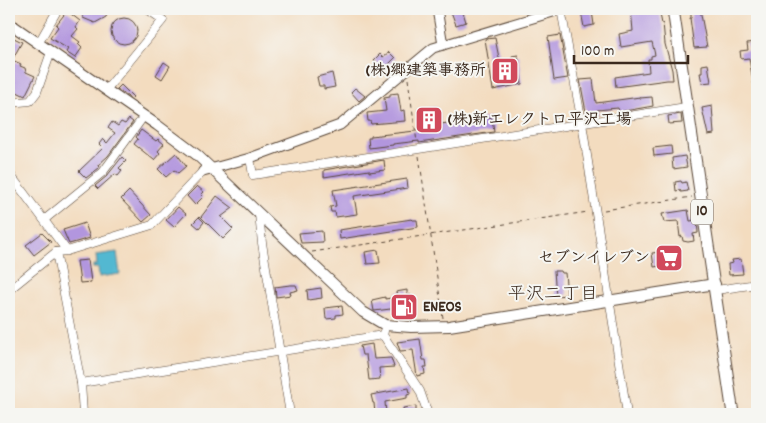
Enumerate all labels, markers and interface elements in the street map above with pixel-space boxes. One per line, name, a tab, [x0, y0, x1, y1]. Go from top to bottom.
scale bar	[574, 32, 687, 64]
text: 100 m	[581, 41, 614, 63]
building icon: (株)郷建築事務所	[490, 56, 520, 86]
place label: (株)郷建築事務所	[366, 60, 486, 83]
building icon: (株)新エレクトロ平沢工場	[414, 105, 444, 135]
place label: (株)新エレクトロ平沢工場	[448, 109, 632, 132]
road number: 10	[691, 200, 713, 224]
supermarket icon: セブンイレブン	[654, 243, 684, 273]
place label: セブンイレブン	[538, 247, 650, 270]
district label: 平沢二丁目	[508, 283, 598, 308]
fuel station icon: ENEOS	[389, 292, 419, 322]
place label: ENEOS	[423, 296, 462, 319]

